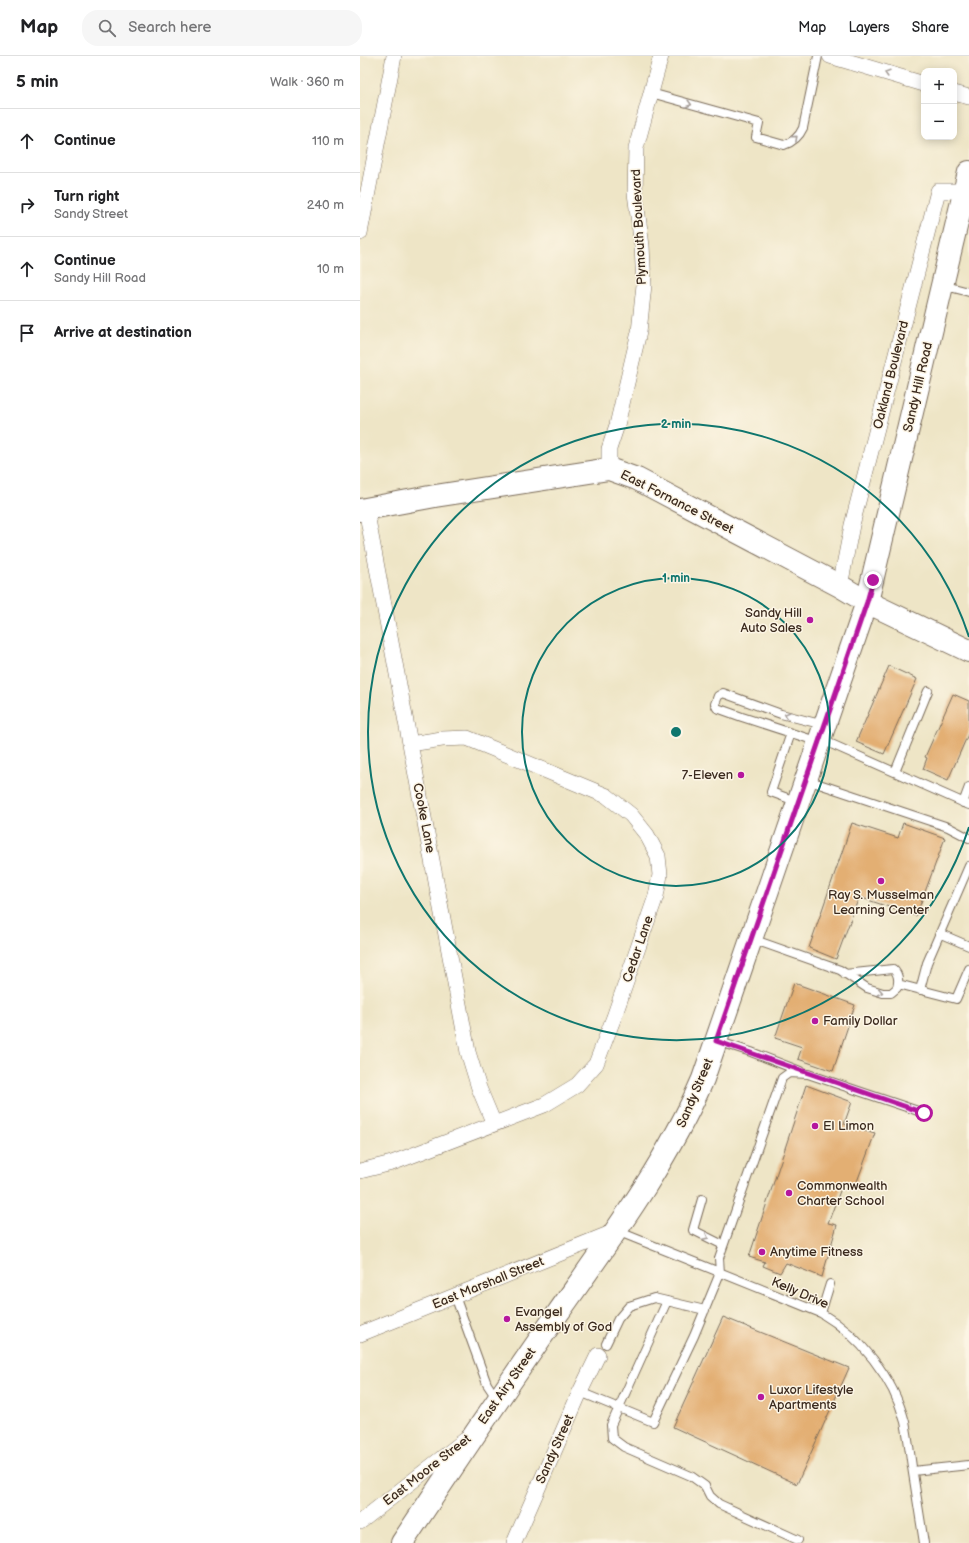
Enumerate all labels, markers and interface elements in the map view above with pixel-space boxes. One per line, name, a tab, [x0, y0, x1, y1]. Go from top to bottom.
search box	[82, 10, 362, 46]
text: Map	[20, 16, 58, 39]
icon: search	[96, 17, 118, 39]
text: Search here	[128, 18, 211, 37]
text: Map	[798, 19, 826, 36]
text: Layers	[848, 19, 890, 36]
text: Share	[912, 19, 949, 36]
map controls	[921, 68, 957, 140]
button: +	[921, 68, 957, 104]
one-way arrow	[883, 69, 890, 78]
text: 5 min	[16, 72, 59, 92]
text: Walk · 360 m	[270, 74, 344, 90]
one-way arrow	[686, 99, 692, 107]
button: −	[921, 104, 957, 140]
icon: ahead	[16, 130, 38, 152]
text: Continue	[54, 131, 116, 150]
text: 110 m	[312, 133, 344, 149]
one-way arrow	[790, 135, 798, 143]
street label: Plymouth Boulevard	[628, 169, 650, 285]
text: Turn right	[54, 187, 119, 206]
icon: right	[16, 194, 38, 216]
text: 240 m	[307, 197, 344, 213]
text: Sandy Street	[54, 206, 128, 222]
text: Continue	[54, 251, 116, 270]
icon: ahead	[16, 258, 38, 280]
text: 10 m	[317, 261, 344, 277]
text: Sandy Hill Road	[54, 270, 146, 286]
street label: Oakland Boulevard	[870, 319, 912, 431]
icon: arrive	[16, 322, 38, 344]
text: Arrive at destination	[54, 323, 192, 342]
street label: Sandy Hill Road	[900, 340, 936, 434]
text: 2 min	[661, 417, 691, 432]
street label: East Fornance Street	[618, 467, 736, 537]
text: 1 min	[662, 571, 690, 586]
route end	[864, 571, 882, 589]
place label: Sandy Hill Auto Sales	[741, 605, 803, 636]
marker: Sandy Hill Auto Sales	[805, 615, 815, 625]
one-way arrow	[784, 712, 791, 720]
centre of rings	[669, 725, 683, 739]
place label: 7-Eleven	[682, 767, 733, 783]
marker: 7-Eleven	[736, 770, 746, 780]
street label: Cooke Lane	[409, 782, 439, 855]
marker: Ray S. Musselman Learning Center	[876, 876, 886, 886]
place label: Ray S. Musselman Learning Center	[828, 887, 934, 918]
street label: Cedar Lane	[619, 913, 657, 984]
one-way arrow	[876, 987, 883, 995]
place label: Family Dollar	[823, 1013, 898, 1029]
marker: Family Dollar	[810, 1016, 820, 1026]
street label: Sandy Street	[673, 1056, 717, 1130]
route start	[915, 1104, 933, 1122]
place label: El Limon	[823, 1118, 874, 1134]
marker: El Limon	[810, 1121, 820, 1131]
place label: Commonwealth Charter School	[797, 1178, 888, 1209]
marker: Commonwealth Charter School	[784, 1188, 794, 1198]
one-way arrow	[702, 1232, 709, 1239]
place label: Anytime Fitness	[770, 1244, 863, 1260]
marker: Anytime Fitness	[757, 1247, 767, 1257]
street label: East Marshall Street	[430, 1253, 546, 1313]
street label: Kelly Drive	[769, 1274, 831, 1312]
place label: Evangel Assembly of God	[515, 1304, 612, 1335]
marker: Evangel Assembly of God	[502, 1314, 512, 1324]
street label: East Airy Street	[475, 1344, 539, 1428]
place label: Luxor Lifestyle Apartments	[769, 1382, 854, 1413]
marker: Luxor Lifestyle Apartments	[756, 1392, 766, 1402]
street label: Sandy Street	[533, 1412, 577, 1486]
street label: East Moore Street	[380, 1431, 474, 1509]

